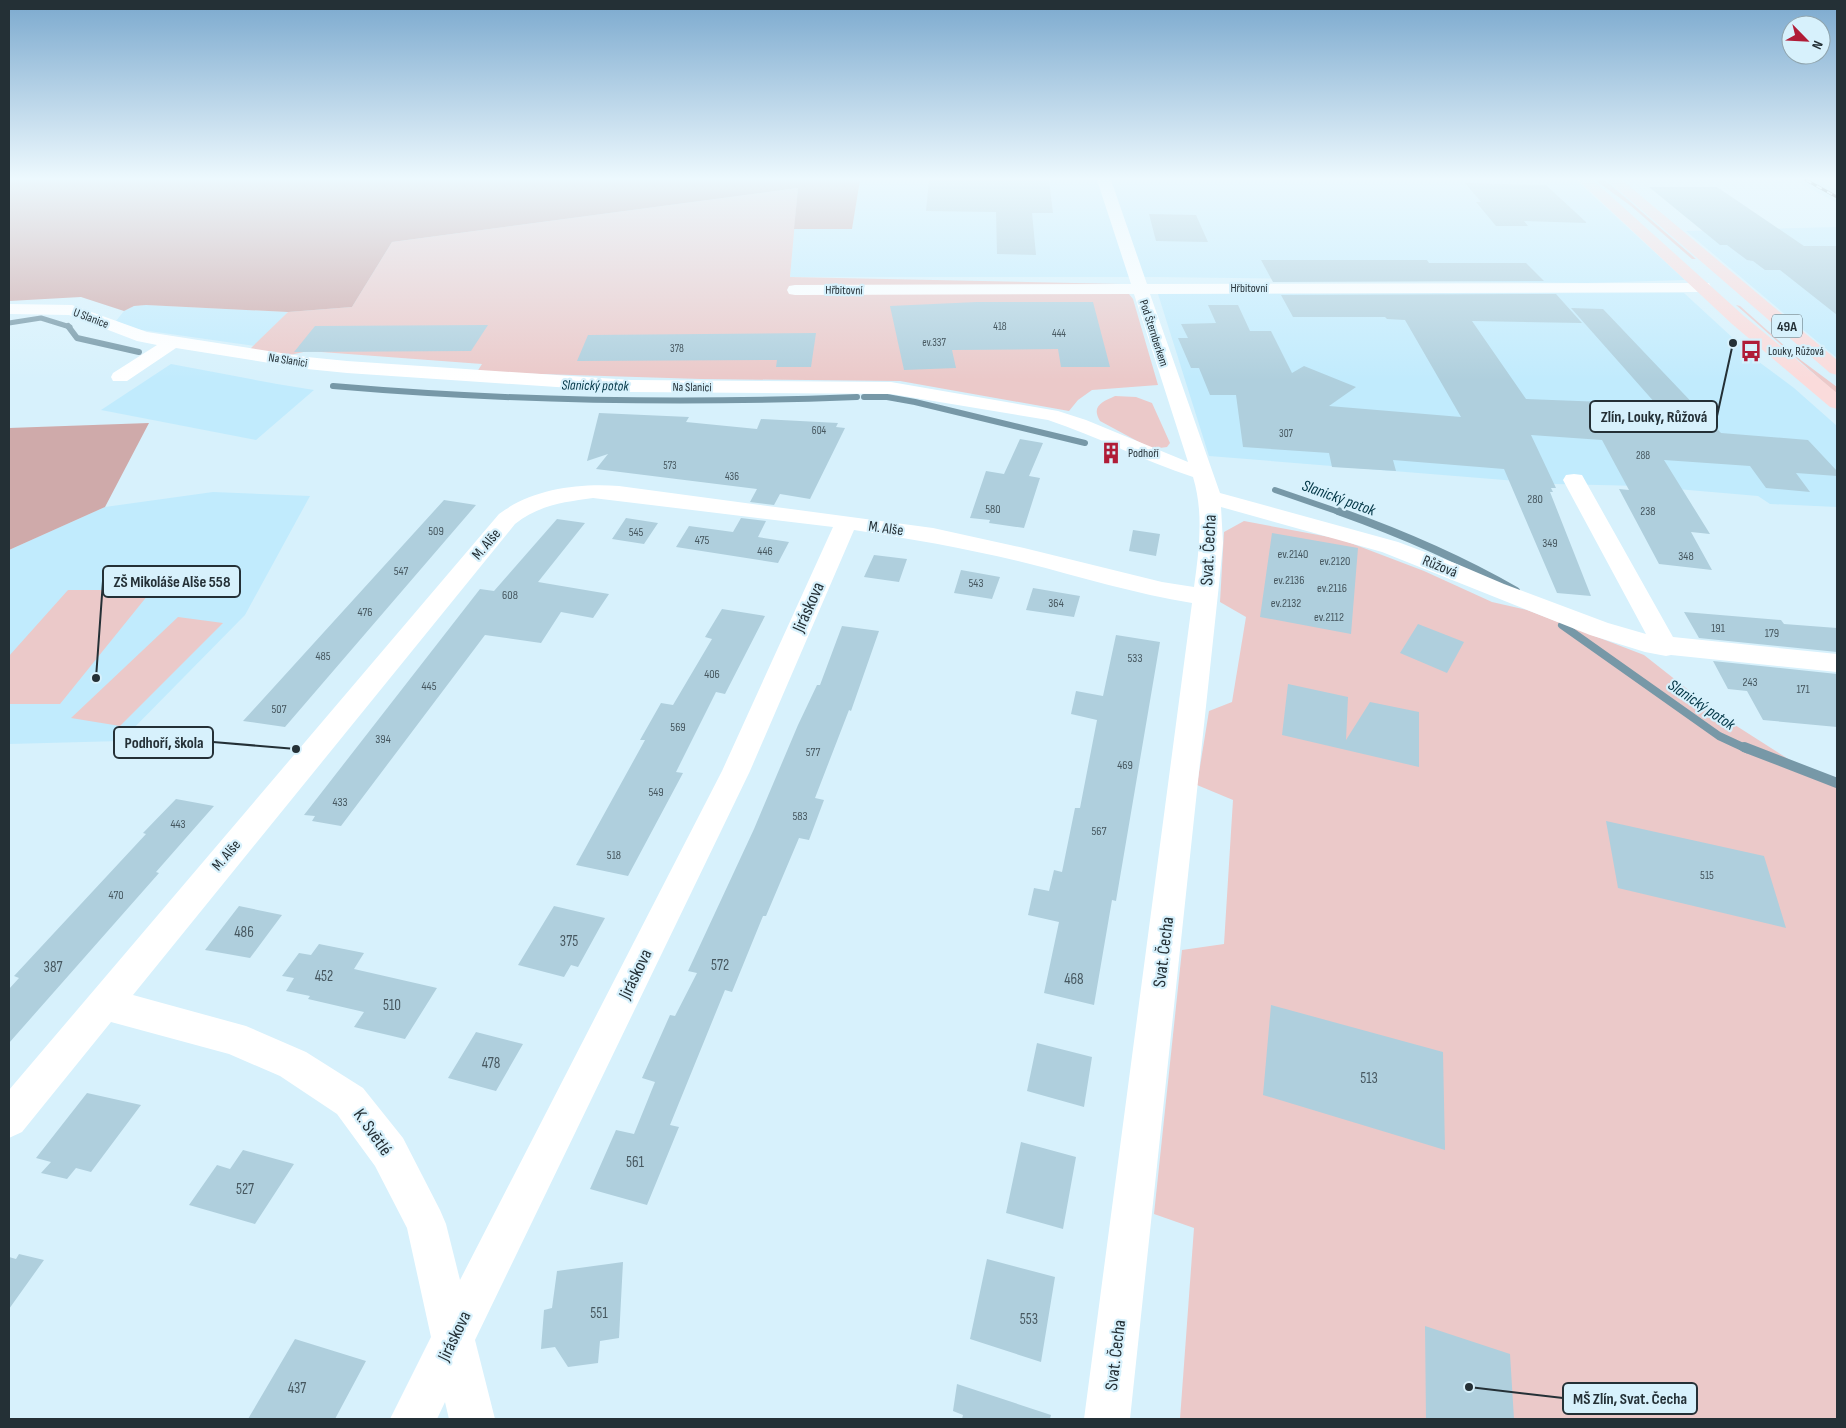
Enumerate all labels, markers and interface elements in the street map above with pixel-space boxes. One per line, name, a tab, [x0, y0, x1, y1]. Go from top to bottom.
north arrow	[1781, 15, 1831, 65]
text: N	[1808, 38, 1827, 52]
street label: Hřbitovní	[1230, 281, 1268, 296]
street label: Hřbitovní	[825, 283, 863, 298]
street label: Pod Šternberkem	[1136, 298, 1171, 369]
street label: U Slanice	[71, 305, 111, 332]
road number: 49A	[1772, 314, 1802, 338]
house number: 418	[993, 320, 1007, 333]
house number: 444	[1052, 327, 1066, 340]
house number: ev.337	[922, 336, 946, 349]
bus stop icon: Louky, Růžová	[1738, 338, 1764, 364]
house number: 378	[670, 342, 684, 355]
place label: Louky, Růžová	[1768, 344, 1824, 359]
street label: Na Slanici	[267, 350, 308, 371]
water label: Slanický potok	[561, 376, 629, 395]
street label: Na Slanici	[672, 380, 712, 395]
callout: Zlín, Louky, Růžová	[1590, 401, 1717, 432]
text: Zlín, Louky, Růžová	[1601, 408, 1707, 427]
house number: 604	[812, 424, 827, 437]
house number: 307	[1279, 427, 1294, 440]
building icon: Podhoří	[1098, 440, 1124, 466]
place label: Podhoří	[1128, 446, 1160, 461]
house number: 288	[1636, 449, 1650, 462]
house number: 573	[663, 459, 677, 472]
house number: 436	[725, 470, 739, 483]
water label: Slanický potok	[1299, 476, 1379, 521]
house number: 280	[1527, 492, 1543, 507]
house number: 580	[985, 502, 1001, 517]
house number: 238	[1640, 504, 1656, 519]
street label: Svat. Čecha	[1196, 514, 1221, 586]
street label: M. Alše	[867, 517, 905, 540]
house number: 509	[428, 524, 444, 539]
street label: M. Alše	[468, 525, 505, 564]
house number: 545	[629, 525, 644, 540]
house number: 475	[695, 533, 709, 548]
house number: 349	[1542, 536, 1558, 551]
house number: 446	[757, 544, 773, 559]
house number: ev.2140	[1278, 547, 1308, 562]
house number: 348	[1678, 549, 1694, 564]
street label: Růžová	[1420, 551, 1460, 582]
house number: ev.2120	[1320, 554, 1350, 569]
house number: 547	[394, 564, 408, 579]
callout: ZŠ Mikoláše Alše 558	[103, 566, 240, 597]
text: ZŠ Mikoláše Alše 558	[114, 573, 231, 592]
house number: ev.2136	[1274, 573, 1304, 588]
house number: 543	[969, 576, 983, 591]
street label: Jiráskova	[788, 579, 829, 637]
house number: ev.2116	[1317, 581, 1347, 596]
house number: 608	[502, 588, 518, 603]
house number: 364	[1048, 596, 1064, 611]
house number: ev.2132	[1271, 596, 1301, 611]
house number: 476	[358, 605, 372, 620]
house number: ev.2112	[1314, 610, 1344, 625]
house number: 191	[1711, 621, 1726, 636]
house number: 179	[1765, 626, 1779, 641]
house number: 485	[315, 649, 331, 664]
house number: 533	[1128, 651, 1142, 666]
house number: 406	[704, 667, 720, 682]
house number: 243	[1743, 675, 1757, 690]
water label: Slanický potok	[1664, 676, 1739, 735]
house number: 445	[422, 679, 437, 694]
house number: 171	[1796, 682, 1810, 697]
house number: 507	[272, 702, 287, 717]
house number: 569	[670, 720, 686, 735]
callout: Podhoří, škola	[114, 727, 213, 758]
house number: 394	[375, 732, 391, 747]
text: Podhoří, škola	[124, 734, 204, 753]
house number: 577	[806, 745, 820, 760]
house number: 469	[1117, 758, 1133, 773]
house number: 549	[648, 785, 664, 800]
house number: 433	[332, 795, 348, 810]
house number: 583	[792, 809, 808, 824]
house number: 443	[170, 817, 186, 832]
house number: 567	[1092, 824, 1107, 839]
street label: M. Alše	[208, 836, 245, 875]
house number: 518	[607, 848, 621, 863]
house number: 515	[1700, 868, 1714, 883]
house number: 470	[108, 888, 124, 903]
street label: Svat. Čecha	[1149, 916, 1178, 989]
house number: 486	[234, 923, 254, 942]
house number: 375	[560, 932, 578, 951]
street label: Jiráskova	[614, 946, 656, 1003]
house number: 572	[711, 956, 729, 975]
house number: 387	[44, 958, 62, 977]
house number: 452	[315, 967, 333, 986]
house number: 468	[1064, 970, 1084, 989]
house number: 510	[383, 996, 401, 1015]
house number: 478	[482, 1054, 500, 1073]
house number: 513	[1360, 1069, 1378, 1088]
street label: K. Světlé	[349, 1105, 396, 1160]
house number: 561	[626, 1153, 645, 1172]
house number: 527	[236, 1180, 254, 1199]
house number: 551	[590, 1304, 608, 1323]
street label: Jiráskova	[433, 1308, 475, 1365]
house number: 553	[1020, 1310, 1038, 1329]
street label: Svat. Čecha	[1101, 1319, 1130, 1392]
house number: 437	[288, 1379, 306, 1398]
callout: MŠ Zlín, Svat. Čecha	[1563, 1383, 1697, 1414]
text: MŠ Zlín, Svat. Čecha	[1573, 1390, 1687, 1409]

